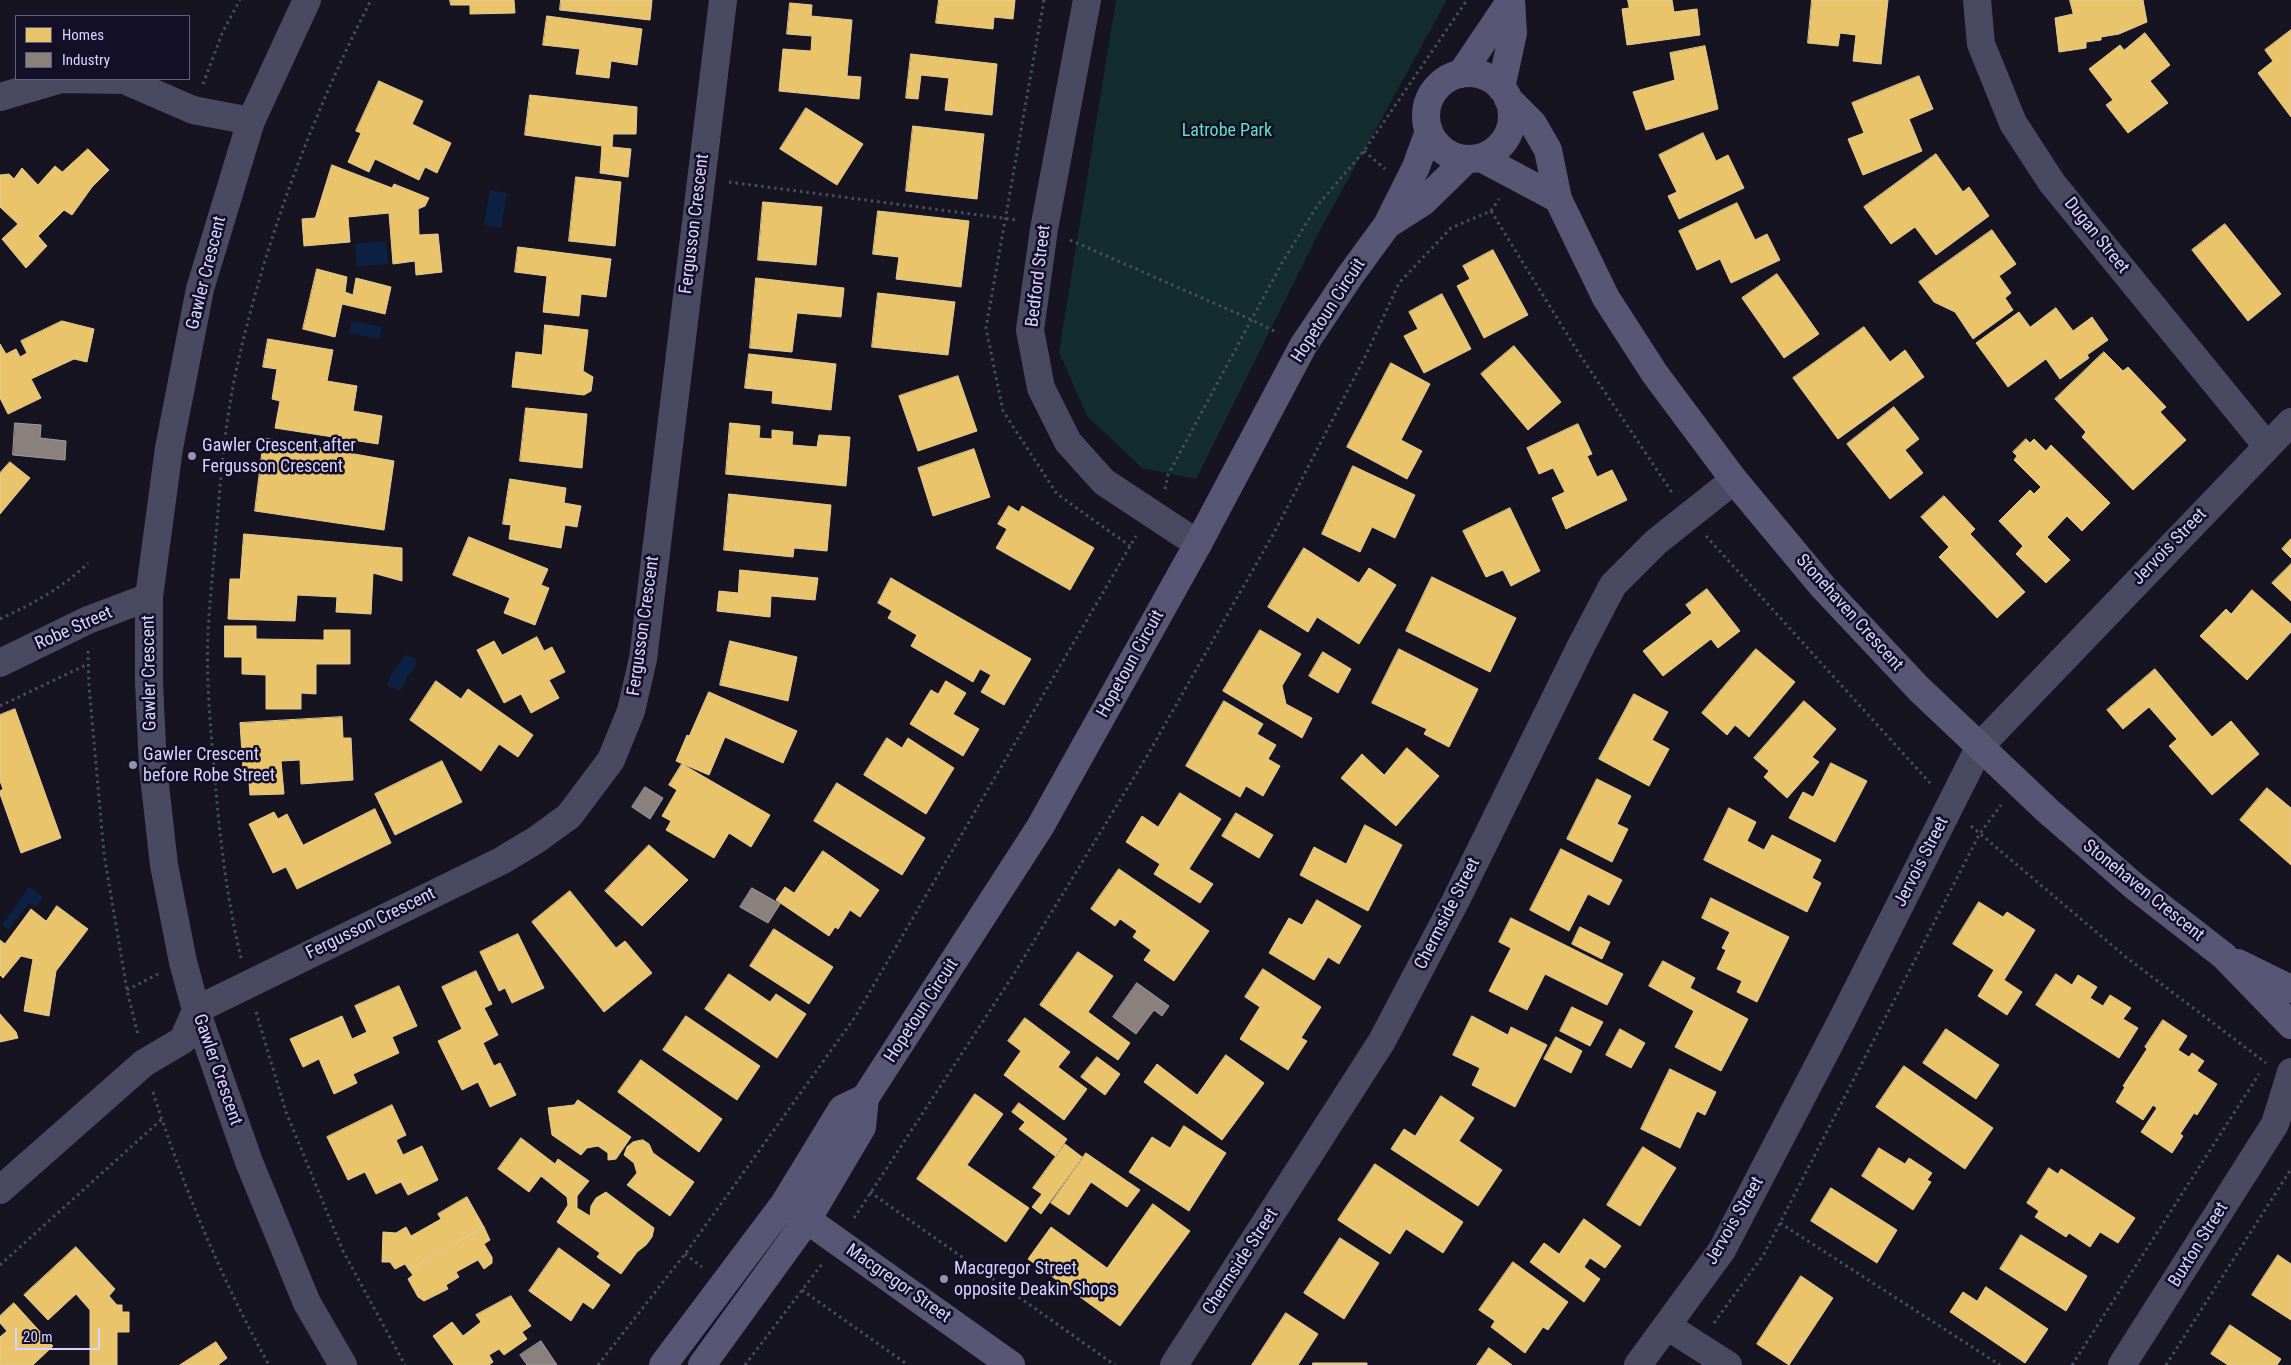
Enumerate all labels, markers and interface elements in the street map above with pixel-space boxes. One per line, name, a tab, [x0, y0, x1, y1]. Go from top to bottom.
legend	[15, 15, 190, 80]
text: Homes	[62, 26, 104, 44]
text: Industry	[62, 51, 110, 69]
park label: Latrobe Park	[1182, 120, 1272, 142]
street label: Fergusson Crescent	[676, 153, 714, 295]
street label: Dugan Street	[2059, 194, 2133, 278]
street label: Gawler Crescent	[182, 214, 232, 332]
street label: Bedford Street	[1022, 224, 1056, 328]
street label: Hopetoun Circuit	[1287, 255, 1371, 367]
place label: Gawler Crescent after Fergusson Crescent	[202, 435, 356, 478]
marker: Gawler Crescent after Fergusson Crescent	[186, 450, 198, 462]
street label: Jervois Street	[2128, 504, 2212, 590]
street label: Stonehaven Crescent	[1791, 550, 1907, 676]
street label: Fergusson Crescent	[623, 555, 665, 697]
street label: Robe Street	[32, 602, 116, 656]
street label: Hopetoun Circuit	[1093, 607, 1169, 721]
street label: Gawler Crescent	[138, 615, 162, 731]
place label: Gawler Crescent before Robe Street	[143, 744, 275, 786]
marker: Gawler Crescent before Robe Street	[127, 759, 139, 771]
street label: Jervois Street	[1890, 813, 1954, 911]
street label: Stonehaven Crescent	[2078, 836, 2208, 946]
street label: Chermside Street	[1411, 855, 1485, 973]
street label: Fergusson Crescent	[303, 883, 439, 965]
street label: Hopetoun Circuit	[880, 955, 964, 1067]
street label: Gawler Crescent	[188, 1012, 246, 1128]
street label: Jervois Street	[1701, 1173, 1769, 1269]
street label: Buxton Street	[2164, 1199, 2234, 1291]
street label: Chermside Street	[1199, 1205, 1283, 1319]
street label: Macgregor Street	[841, 1240, 955, 1328]
place label: Macgregor Street opposite Deakin Shops	[954, 1258, 1117, 1300]
marker: Macgregor Street opposite Deakin Shops	[938, 1273, 950, 1285]
scale bar	[18, 1318, 102, 1350]
text: 20 m	[23, 1328, 53, 1346]

